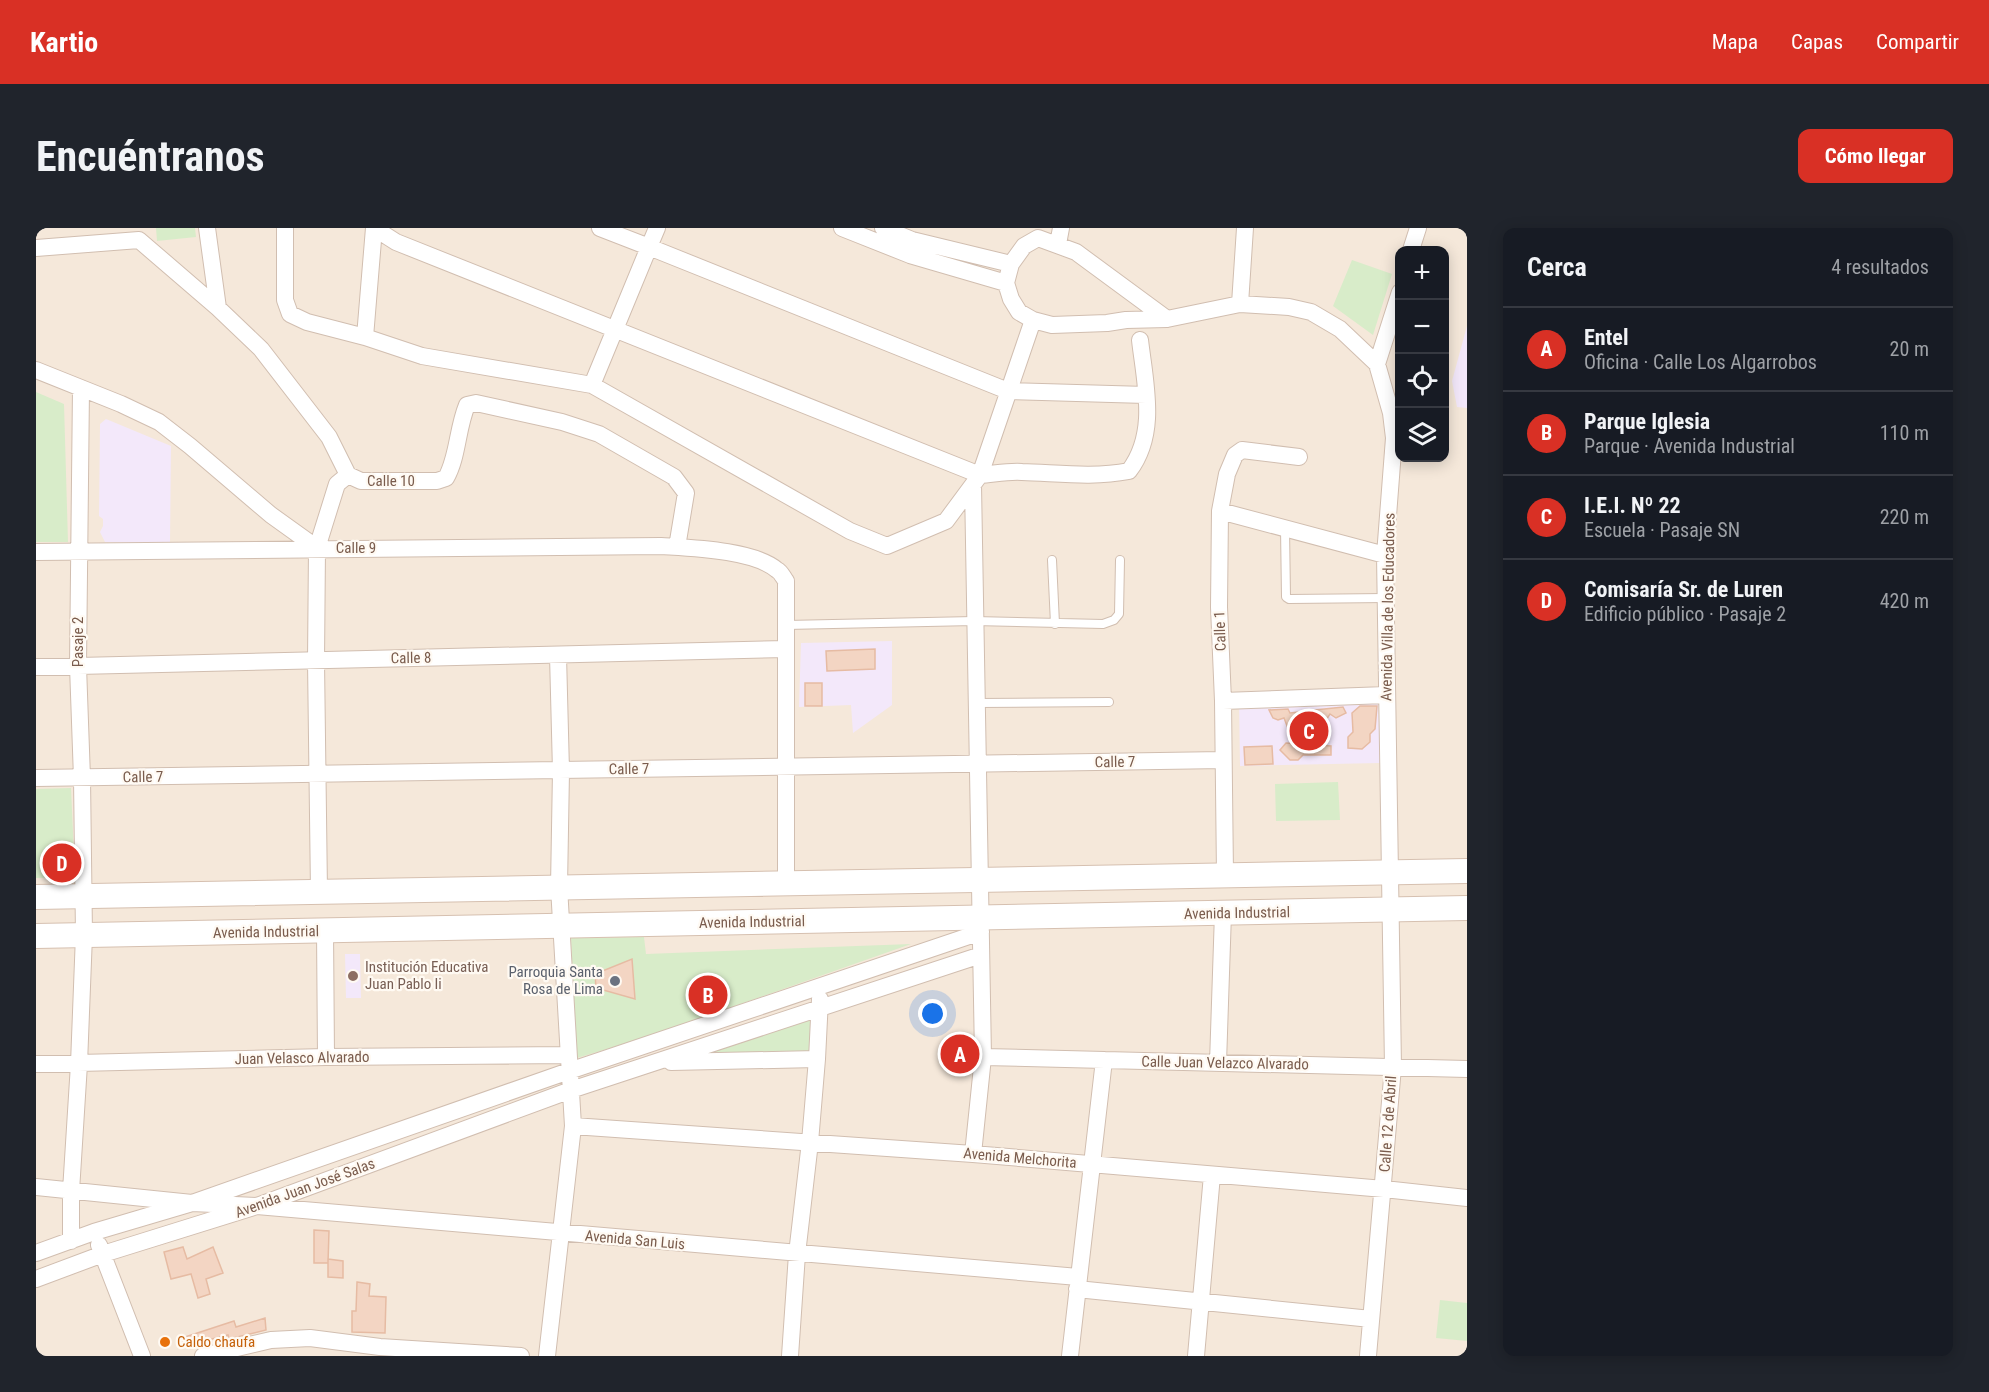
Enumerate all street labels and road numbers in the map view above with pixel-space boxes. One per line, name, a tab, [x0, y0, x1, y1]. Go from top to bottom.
street label: Calle 10	[367, 472, 415, 490]
street label: Avenida Villa de los Educadores	[1377, 513, 1399, 701]
street label: Calle 9	[336, 539, 376, 557]
street label: Calle 1	[1210, 610, 1230, 652]
street label: Pasaje 2	[69, 617, 87, 667]
street label: Calle 8	[391, 649, 431, 667]
street label: Calle 7	[1095, 753, 1135, 771]
street label: Calle 7	[609, 760, 649, 778]
street label: Calle 7	[123, 768, 163, 786]
street label: Avenida Industrial	[1184, 903, 1290, 923]
street label: Avenida Industrial	[699, 912, 805, 932]
street label: Avenida Industrial	[213, 922, 319, 942]
street label: Juan Velasco Alvarado	[234, 1048, 370, 1068]
street label: Calle Juan Velazco Alvarado	[1141, 1053, 1309, 1073]
street label: Calle 12 de Abril	[1376, 1075, 1400, 1173]
street label: Avenida Melchorita	[963, 1144, 1077, 1172]
street label: Avenida Juan José Salas	[233, 1154, 377, 1222]
street label: Avenida San Luis	[584, 1227, 686, 1253]

